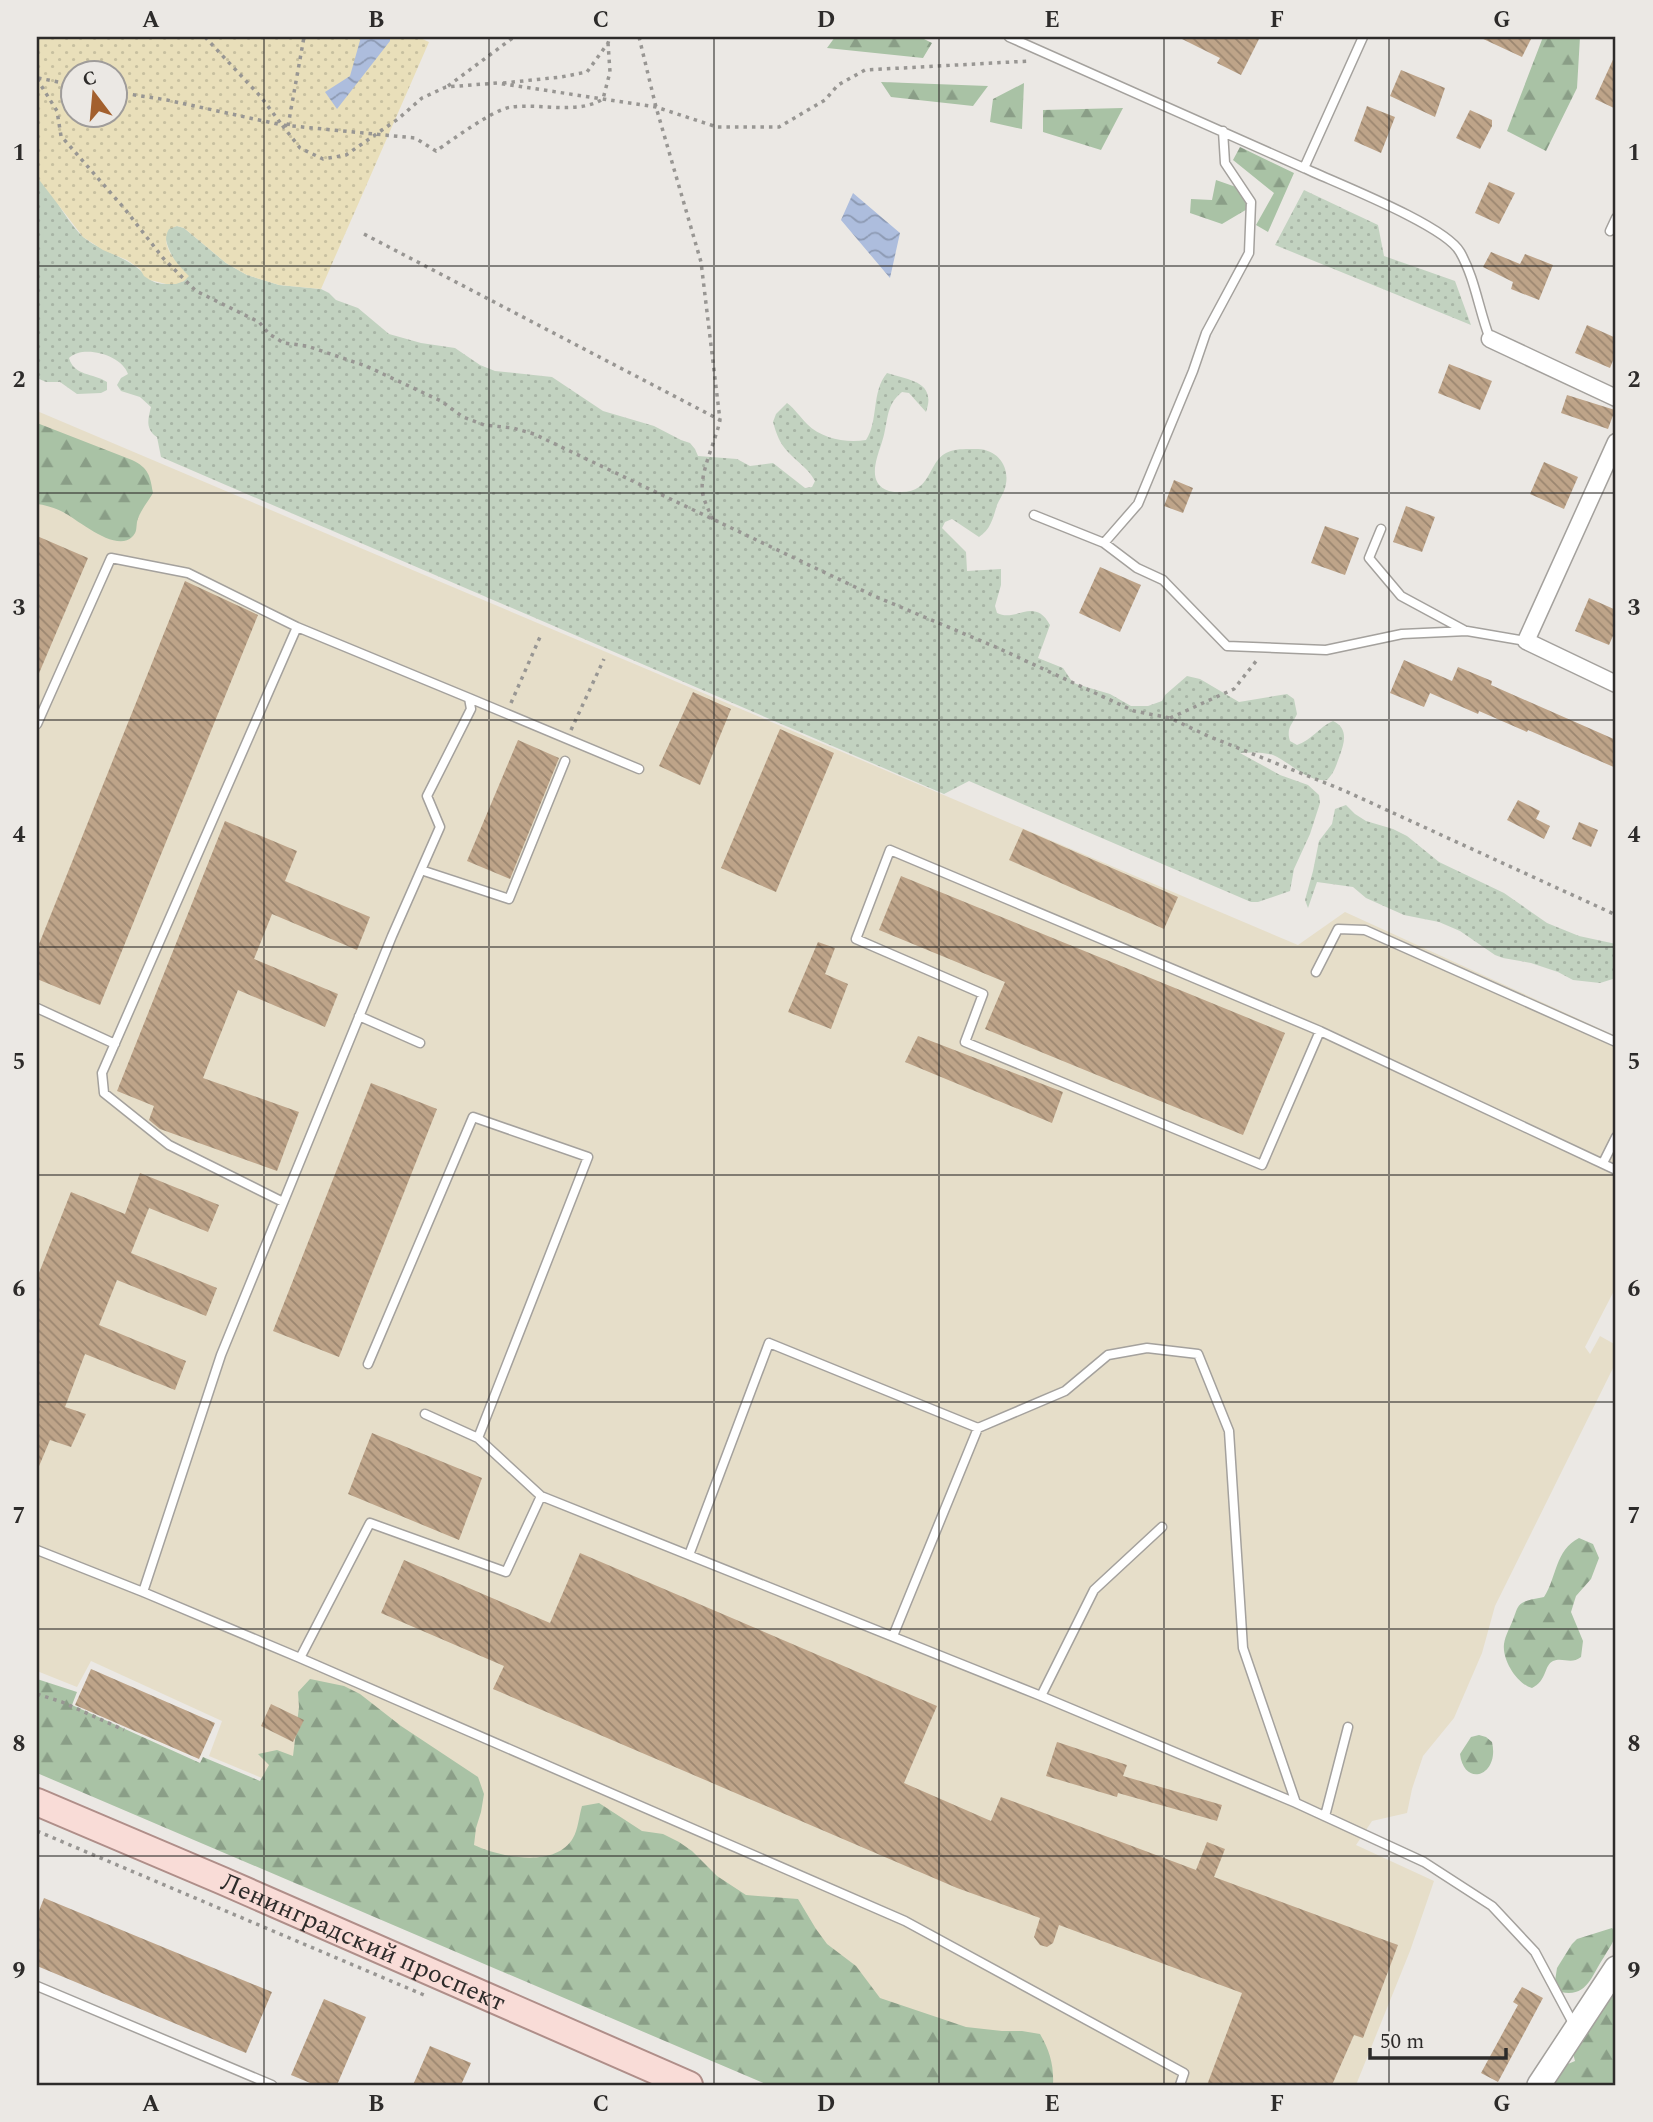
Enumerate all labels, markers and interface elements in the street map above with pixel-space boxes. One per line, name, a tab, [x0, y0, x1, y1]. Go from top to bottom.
text: A	[142, 3, 160, 38]
text: B	[368, 3, 384, 38]
text: C	[593, 3, 609, 38]
text: D	[817, 3, 835, 38]
text: E	[1044, 3, 1060, 38]
text: F	[1270, 3, 1284, 38]
text: G	[1493, 3, 1511, 38]
north arrow	[60, 60, 130, 130]
text: С	[79, 63, 100, 95]
text: 1	[13, 136, 25, 171]
text: 1	[1628, 136, 1640, 171]
text: 2	[13, 363, 26, 398]
text: 2	[1628, 363, 1641, 398]
text: 3	[13, 591, 26, 626]
text: 3	[1628, 591, 1641, 626]
text: 4	[13, 818, 26, 853]
text: 4	[1628, 818, 1641, 853]
text: 5	[13, 1045, 25, 1080]
text: 5	[1628, 1045, 1640, 1080]
text: 6	[13, 1272, 26, 1307]
text: 6	[1628, 1272, 1641, 1307]
text: 7	[13, 1499, 25, 1534]
text: 7	[1628, 1499, 1640, 1534]
text: 8	[13, 1727, 25, 1762]
text: 8	[1628, 1727, 1640, 1762]
street label: Ленинградский проспект	[214, 1862, 512, 2022]
text: 9	[13, 1954, 26, 1989]
text: 9	[1628, 1954, 1641, 1989]
scale bar	[1370, 2017, 1506, 2061]
text: 50 m	[1380, 2026, 1424, 2058]
text: A	[142, 2087, 160, 2122]
text: B	[368, 2087, 384, 2122]
text: C	[593, 2087, 609, 2122]
text: D	[817, 2087, 835, 2122]
text: E	[1044, 2087, 1060, 2122]
text: F	[1270, 2087, 1284, 2122]
text: G	[1493, 2087, 1511, 2122]

